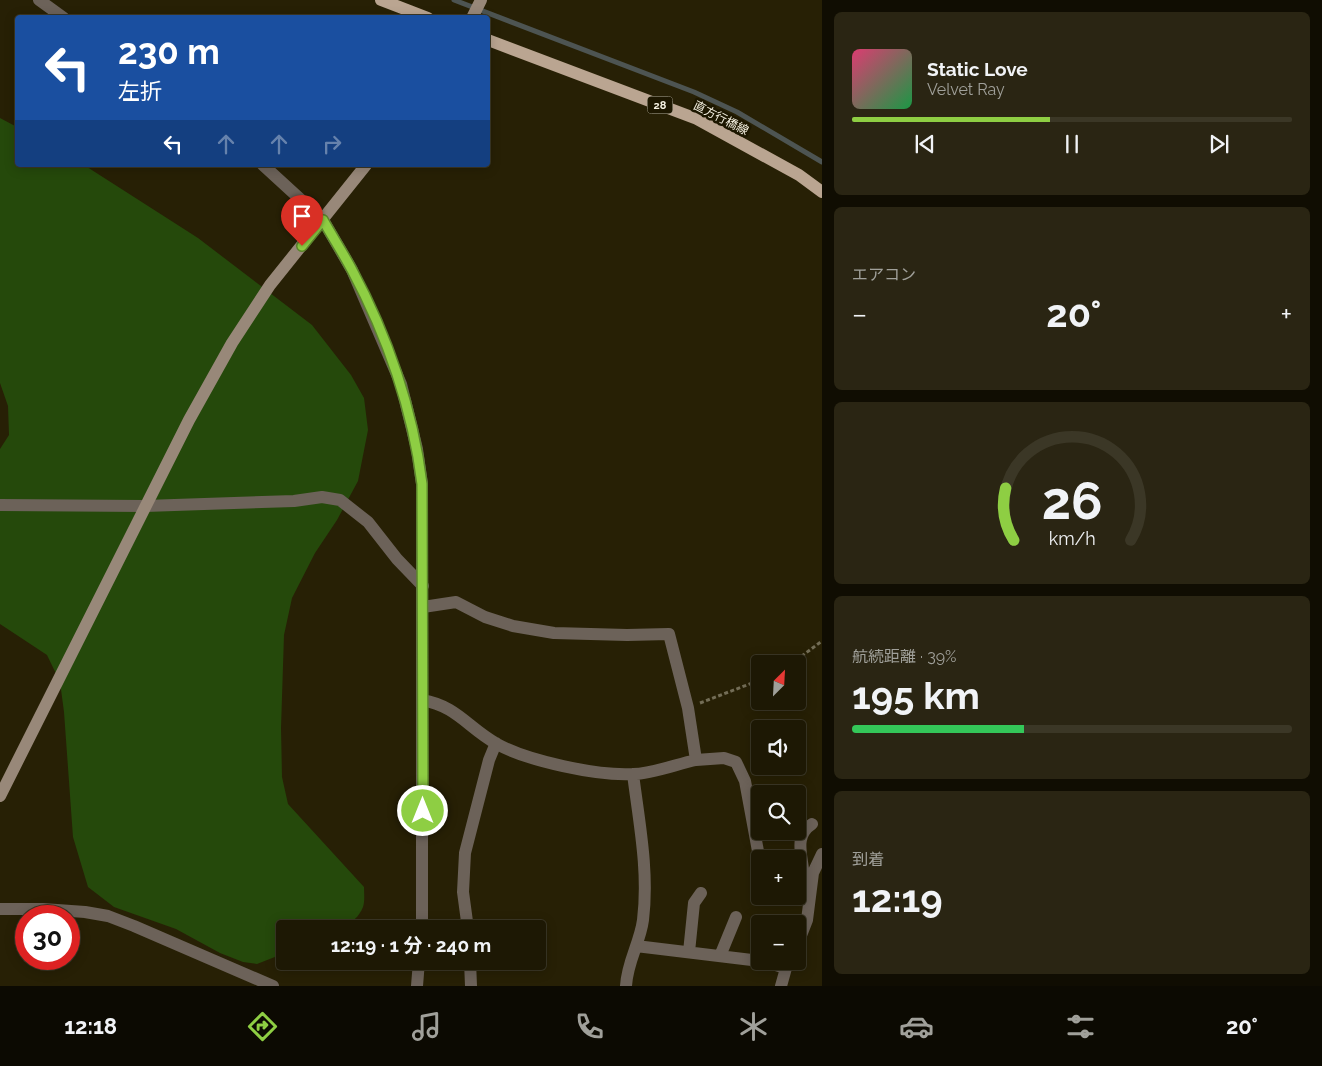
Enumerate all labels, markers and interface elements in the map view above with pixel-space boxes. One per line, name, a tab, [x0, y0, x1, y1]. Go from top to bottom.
text: 230 m	[118, 31, 220, 72]
icon: left	[35, 35, 100, 100]
text: Static Love	[927, 58, 1028, 80]
text: 左折	[118, 78, 162, 104]
text: Velvet Ray	[927, 80, 1005, 99]
road number: 28	[648, 96, 672, 114]
street label: 直方行橋線	[691, 98, 751, 138]
icon: left	[159, 130, 187, 158]
icon: ahead	[212, 130, 240, 158]
icon: ahead	[265, 130, 293, 158]
icon: right	[318, 130, 346, 158]
icon: previous	[911, 130, 939, 158]
icon: pause	[1058, 130, 1086, 158]
icon: next	[1205, 130, 1233, 158]
pin	[281, 195, 323, 246]
icon: arrive	[288, 202, 316, 230]
text: エアコン	[852, 265, 916, 284]
text: 20°	[1046, 291, 1101, 336]
text: −	[852, 298, 867, 331]
text: +	[1280, 298, 1292, 331]
text: 26	[1042, 470, 1102, 531]
text: km/h	[1048, 528, 1096, 549]
text: 航続距離 · 39%	[852, 647, 957, 666]
north arrow	[751, 655, 806, 710]
map controls	[751, 655, 806, 970]
text: 195 km	[852, 673, 980, 718]
button: sound	[751, 720, 806, 775]
position arrow	[396, 784, 448, 836]
button: search	[751, 785, 806, 840]
button: +	[751, 850, 806, 905]
text: 到着	[852, 850, 884, 869]
text: 12:19	[852, 876, 943, 921]
speed limit sign: 30	[15, 905, 80, 970]
button: −	[751, 915, 806, 970]
text: 12:19 · 1 分 · 240 m	[331, 934, 491, 956]
icon: directions	[245, 1009, 280, 1044]
icon: music	[409, 1009, 444, 1044]
icon: phone	[572, 1009, 607, 1044]
icon: climate	[736, 1009, 771, 1044]
icon: car	[899, 1009, 934, 1044]
icon: filters	[1063, 1009, 1098, 1044]
text: 12:18	[64, 1013, 117, 1039]
text: 20°	[1226, 1013, 1258, 1039]

